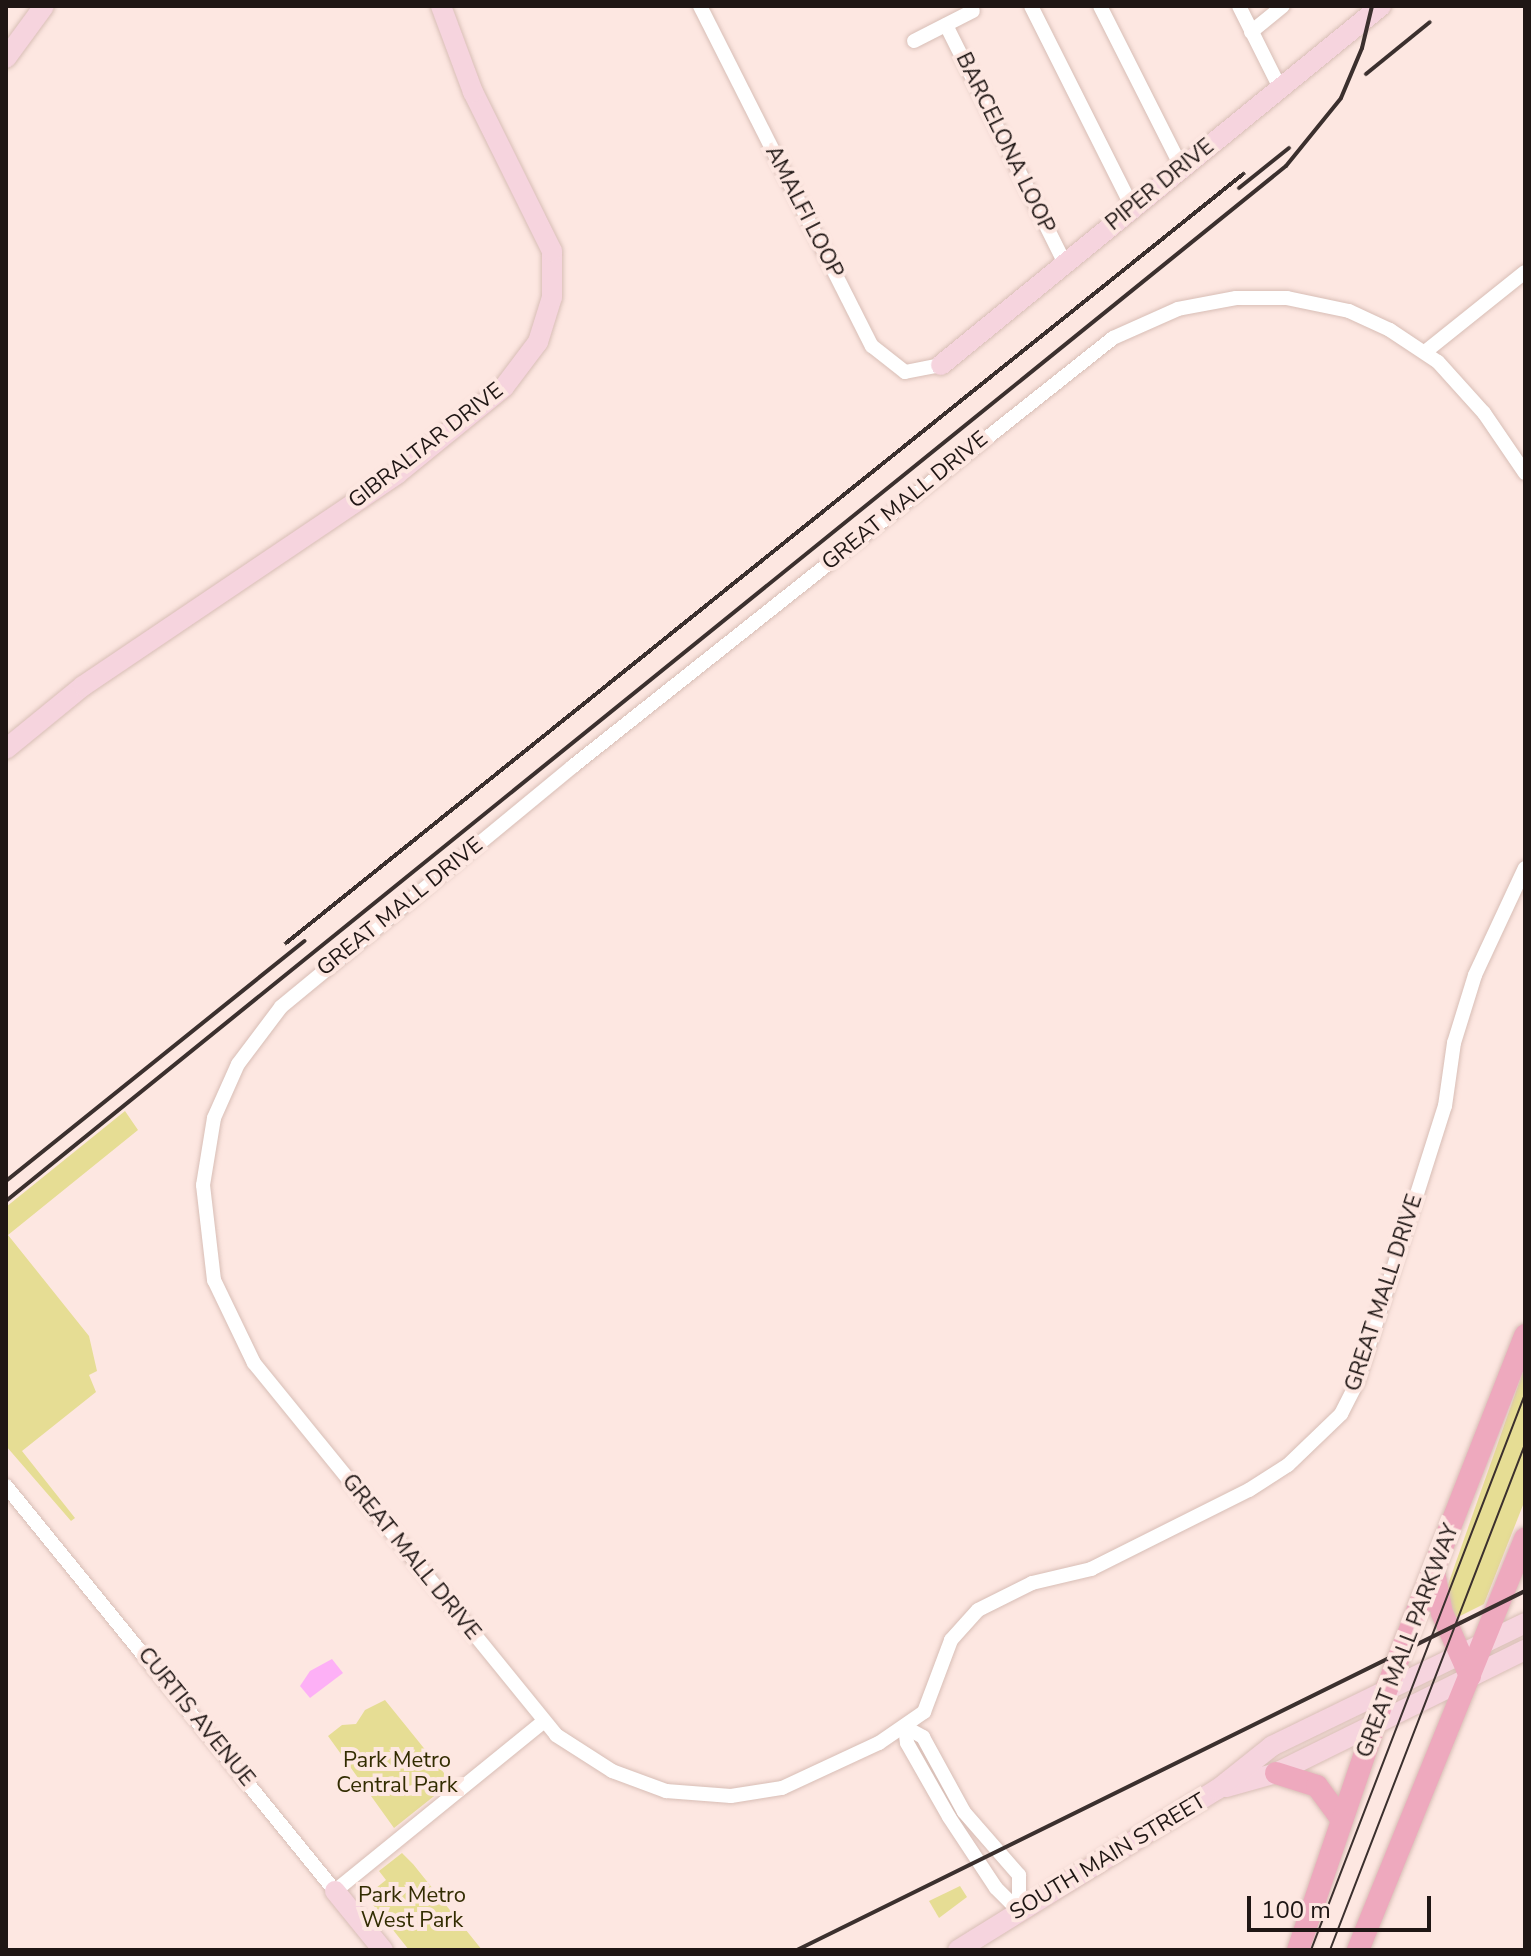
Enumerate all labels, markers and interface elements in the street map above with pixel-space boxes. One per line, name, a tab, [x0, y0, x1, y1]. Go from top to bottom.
street label: BARCELONA LOOP	[950, 48, 1060, 238]
street label: PIPER DRIVE	[1101, 133, 1219, 237]
street label: AMALFI LOOP	[759, 141, 849, 283]
street label: GIBRALTAR DRIVE	[344, 377, 508, 515]
street label: GREAT MALL DRIVE	[817, 426, 993, 576]
street label: GREAT MALL DRIVE	[312, 832, 488, 982]
street label: GREAT MALL DRIVE	[1340, 1191, 1428, 1395]
street label: GREAT MALL DRIVE	[336, 1469, 486, 1645]
street label: GREAT MALL PARKWAY	[1351, 1520, 1465, 1762]
street label: CURTIS AVENUE	[132, 1642, 260, 1792]
park label: Park Metro Central Park	[336, 1747, 458, 1798]
street label: SOUTH MAIN STREET	[1005, 1788, 1211, 1926]
scale bar	[1251, 1880, 1435, 1930]
park label: Park Metro West Park	[358, 1882, 466, 1934]
text: 100 m	[1261, 1894, 1331, 1926]

